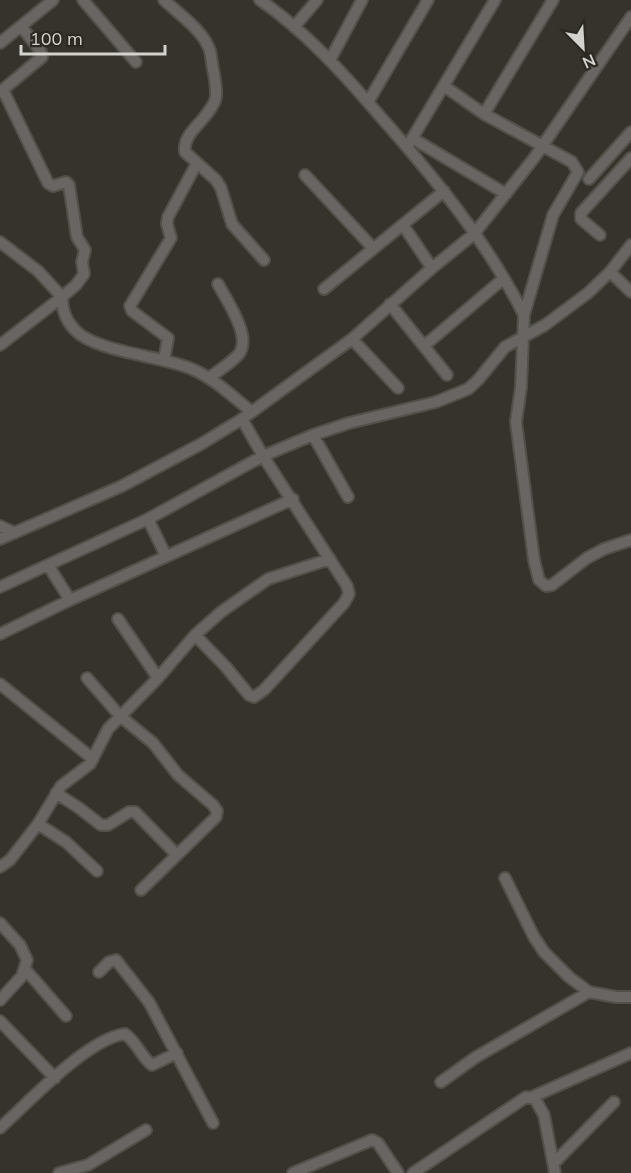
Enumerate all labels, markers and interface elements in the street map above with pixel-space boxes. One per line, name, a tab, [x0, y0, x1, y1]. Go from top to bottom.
scale bar	[21, 18, 165, 56]
north arrow	[553, 18, 613, 78]
text: 100 m	[30, 27, 83, 50]
text: N	[580, 50, 599, 73]

